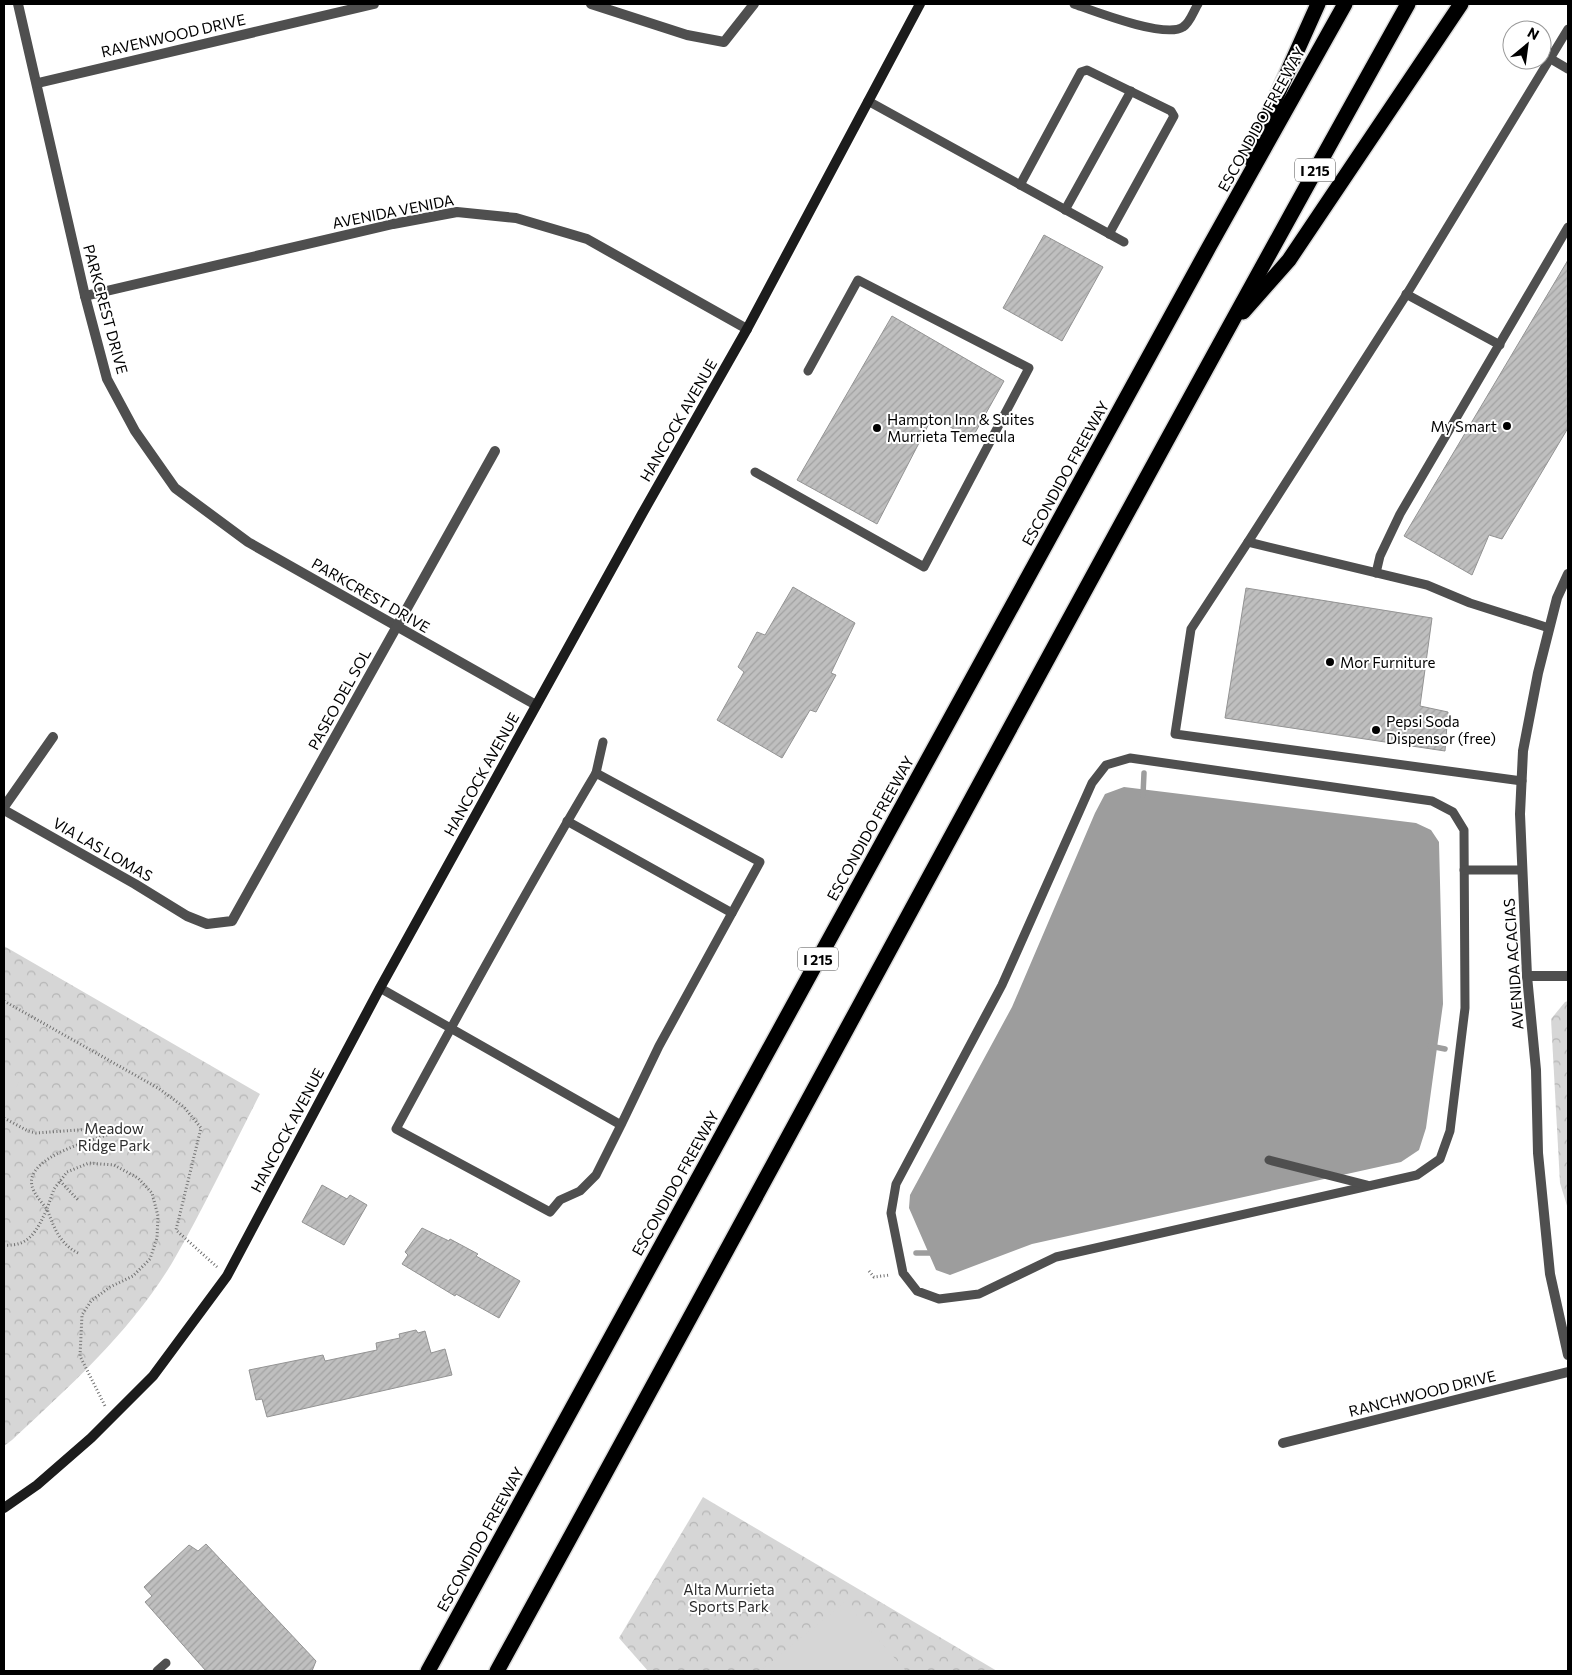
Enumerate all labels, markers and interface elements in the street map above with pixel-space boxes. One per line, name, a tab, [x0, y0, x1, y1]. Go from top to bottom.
street label: RAVENWOOD DRIVE	[99, 10, 247, 60]
north arrow	[1502, 20, 1552, 70]
text: N	[1525, 23, 1542, 43]
street label: ESCONDIDO FREEWAY	[1214, 43, 1308, 194]
road number: I 215	[1295, 158, 1335, 182]
street label: AVENIDA VENIDA	[331, 190, 455, 232]
street label: PARKCREST DRIVE	[80, 242, 132, 376]
street label: HANCOCK AVENUE	[636, 356, 720, 484]
street label: ESCONDIDO FREEWAY	[1018, 397, 1112, 548]
place label: Hampton Inn & Suites Murrieta Temecula	[887, 410, 1035, 445]
place label: My Smart	[1431, 417, 1497, 435]
marker: My Smart	[1501, 420, 1513, 432]
marker: Hampton Inn & Suites Murrieta Temecula	[871, 422, 883, 434]
street label: PARKCREST DRIVE	[309, 554, 433, 636]
street label: PASEO DEL SOL	[304, 645, 374, 753]
place label: Mor Furniture	[1340, 653, 1436, 671]
marker: Mor Furniture	[1324, 656, 1336, 668]
street label: HANCOCK AVENUE	[440, 709, 522, 839]
place label: Pepsi Soda Dispensor (free)	[1386, 712, 1496, 747]
marker: Pepsi Soda Dispensor (free)	[1370, 724, 1382, 736]
street label: ESCONDIDO FREEWAY	[823, 752, 917, 903]
street label: VIA LAS LOMAS	[50, 813, 156, 885]
street label: AVENIDA ACACIAS	[1499, 898, 1527, 1030]
road number: I 215	[798, 948, 838, 971]
street label: HANCOCK AVENUE	[247, 1065, 327, 1195]
street label: ESCONDIDO FREEWAY	[628, 1107, 722, 1258]
park label: Meadow Ridge Park	[78, 1119, 150, 1154]
street label: RANCHWOOD DRIVE	[1346, 1366, 1498, 1420]
street label: ESCONDIDO FREEWAY	[433, 1463, 527, 1614]
park label: Alta Murrieta Sports Park	[683, 1580, 775, 1615]

